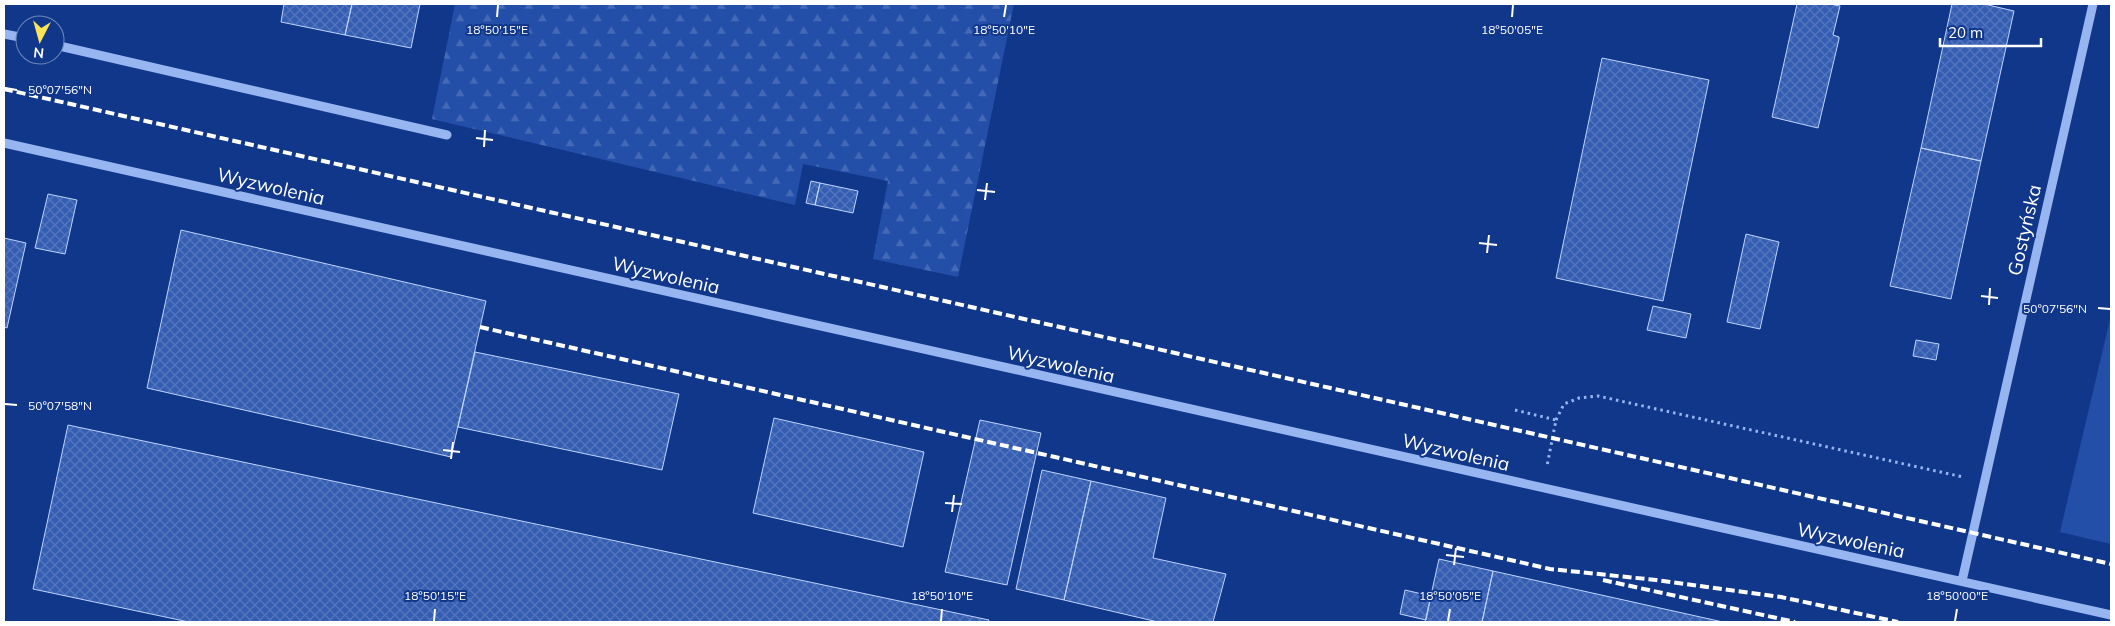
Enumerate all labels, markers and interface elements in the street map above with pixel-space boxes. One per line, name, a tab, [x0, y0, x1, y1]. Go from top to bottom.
north arrow	[15, 15, 65, 65]
scale bar	[1940, 15, 2041, 47]
text: 18°50'15"E	[466, 22, 528, 37]
text: 18°50'10"E	[973, 22, 1035, 37]
text: 18°50'05"E	[1481, 22, 1543, 37]
text: 20 m	[1948, 23, 1983, 42]
text: N	[32, 43, 45, 62]
text: 50°07'56"N	[28, 82, 92, 97]
street label: Wyzwolenia	[215, 162, 327, 210]
street label: Gostyńska	[2002, 182, 2046, 278]
street label: Wyzwolenia	[610, 251, 722, 299]
text: 50°07'56"N	[2023, 301, 2087, 316]
street label: Wyzwolenia	[1005, 340, 1117, 388]
text: 50°07'58"N	[28, 398, 92, 413]
street label: Wyzwolenia	[1400, 428, 1512, 476]
street label: Wyzwolenia	[1795, 517, 1907, 563]
text: 18°50'15"E	[404, 588, 466, 603]
text: 18°50'10"E	[911, 588, 973, 603]
text: 18°50'05"E	[1419, 588, 1481, 603]
text: 18°50'00"E	[1926, 588, 1988, 603]

